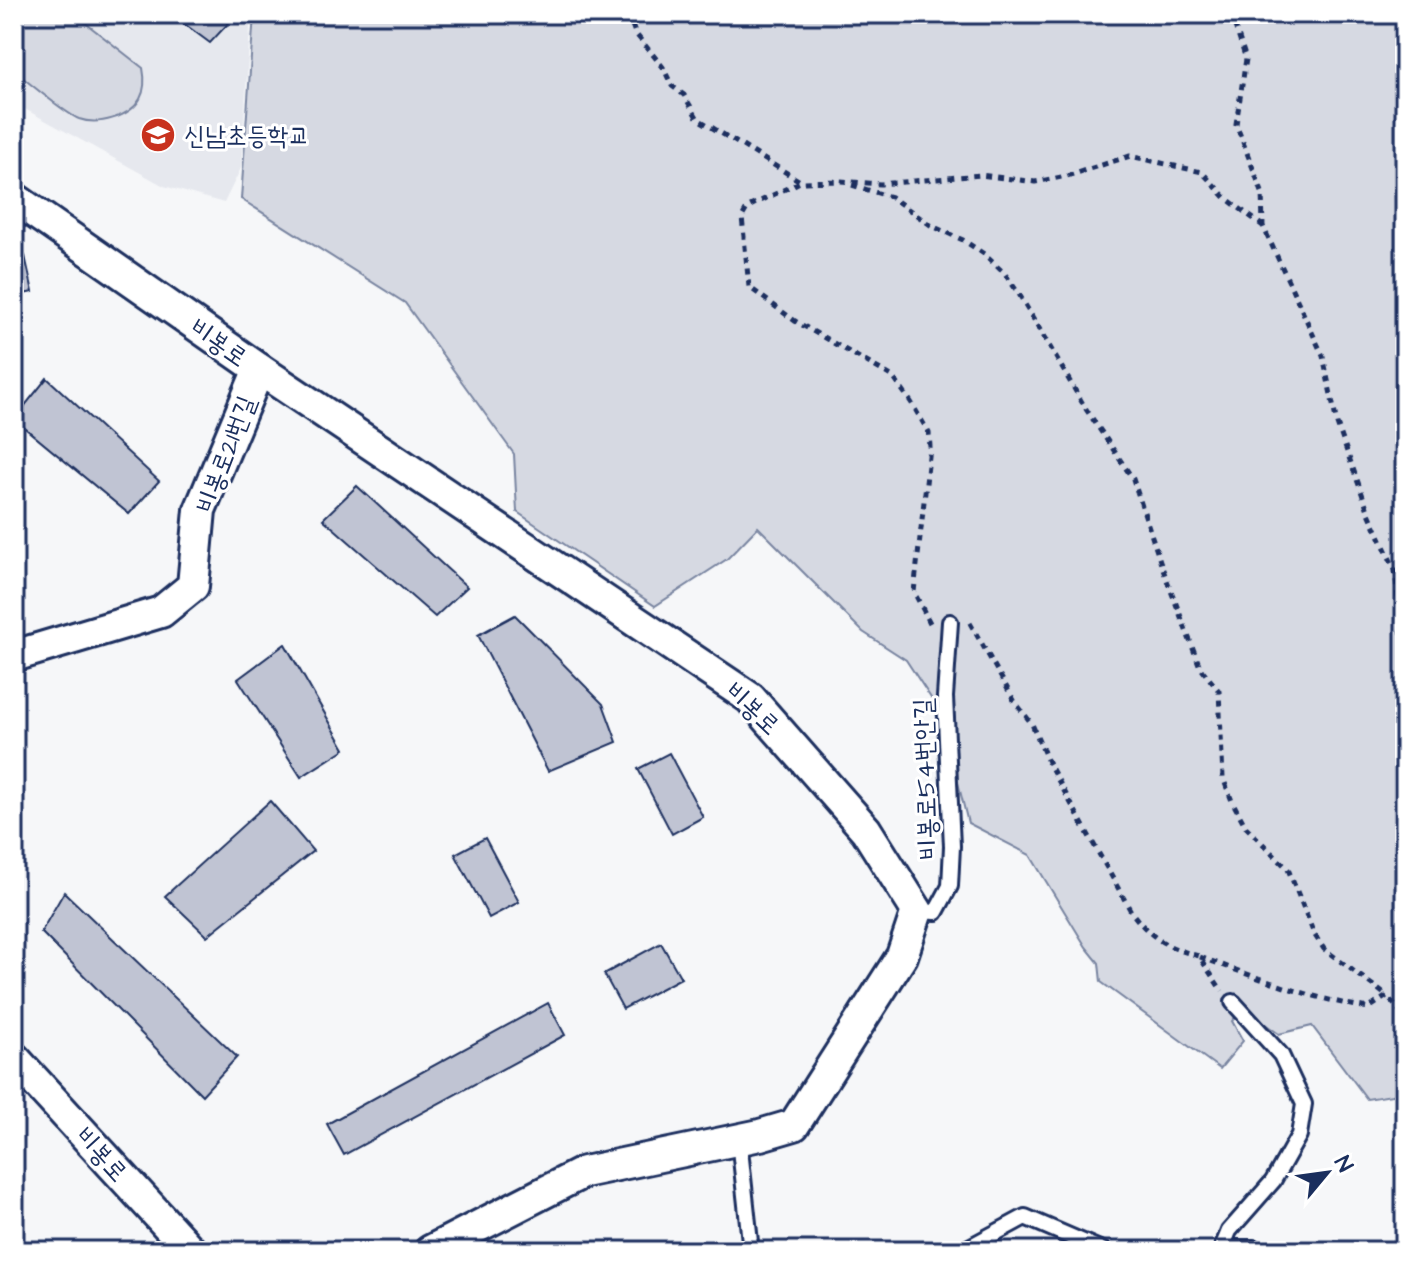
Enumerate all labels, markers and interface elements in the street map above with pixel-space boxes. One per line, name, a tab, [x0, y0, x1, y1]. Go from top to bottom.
school or university icon: 신남초등학교	[139, 116, 177, 154]
place label: 신남초등학교	[184, 118, 310, 154]
street label: 비봉로	[182, 310, 254, 376]
street label: 비봉로21번길	[187, 391, 265, 518]
street label: 비봉로	[717, 674, 788, 743]
street label: 비봉로54번안길	[905, 697, 947, 860]
street label: 비봉로	[67, 1119, 136, 1190]
north arrow	[1287, 1133, 1367, 1213]
text: N	[1326, 1150, 1360, 1178]

